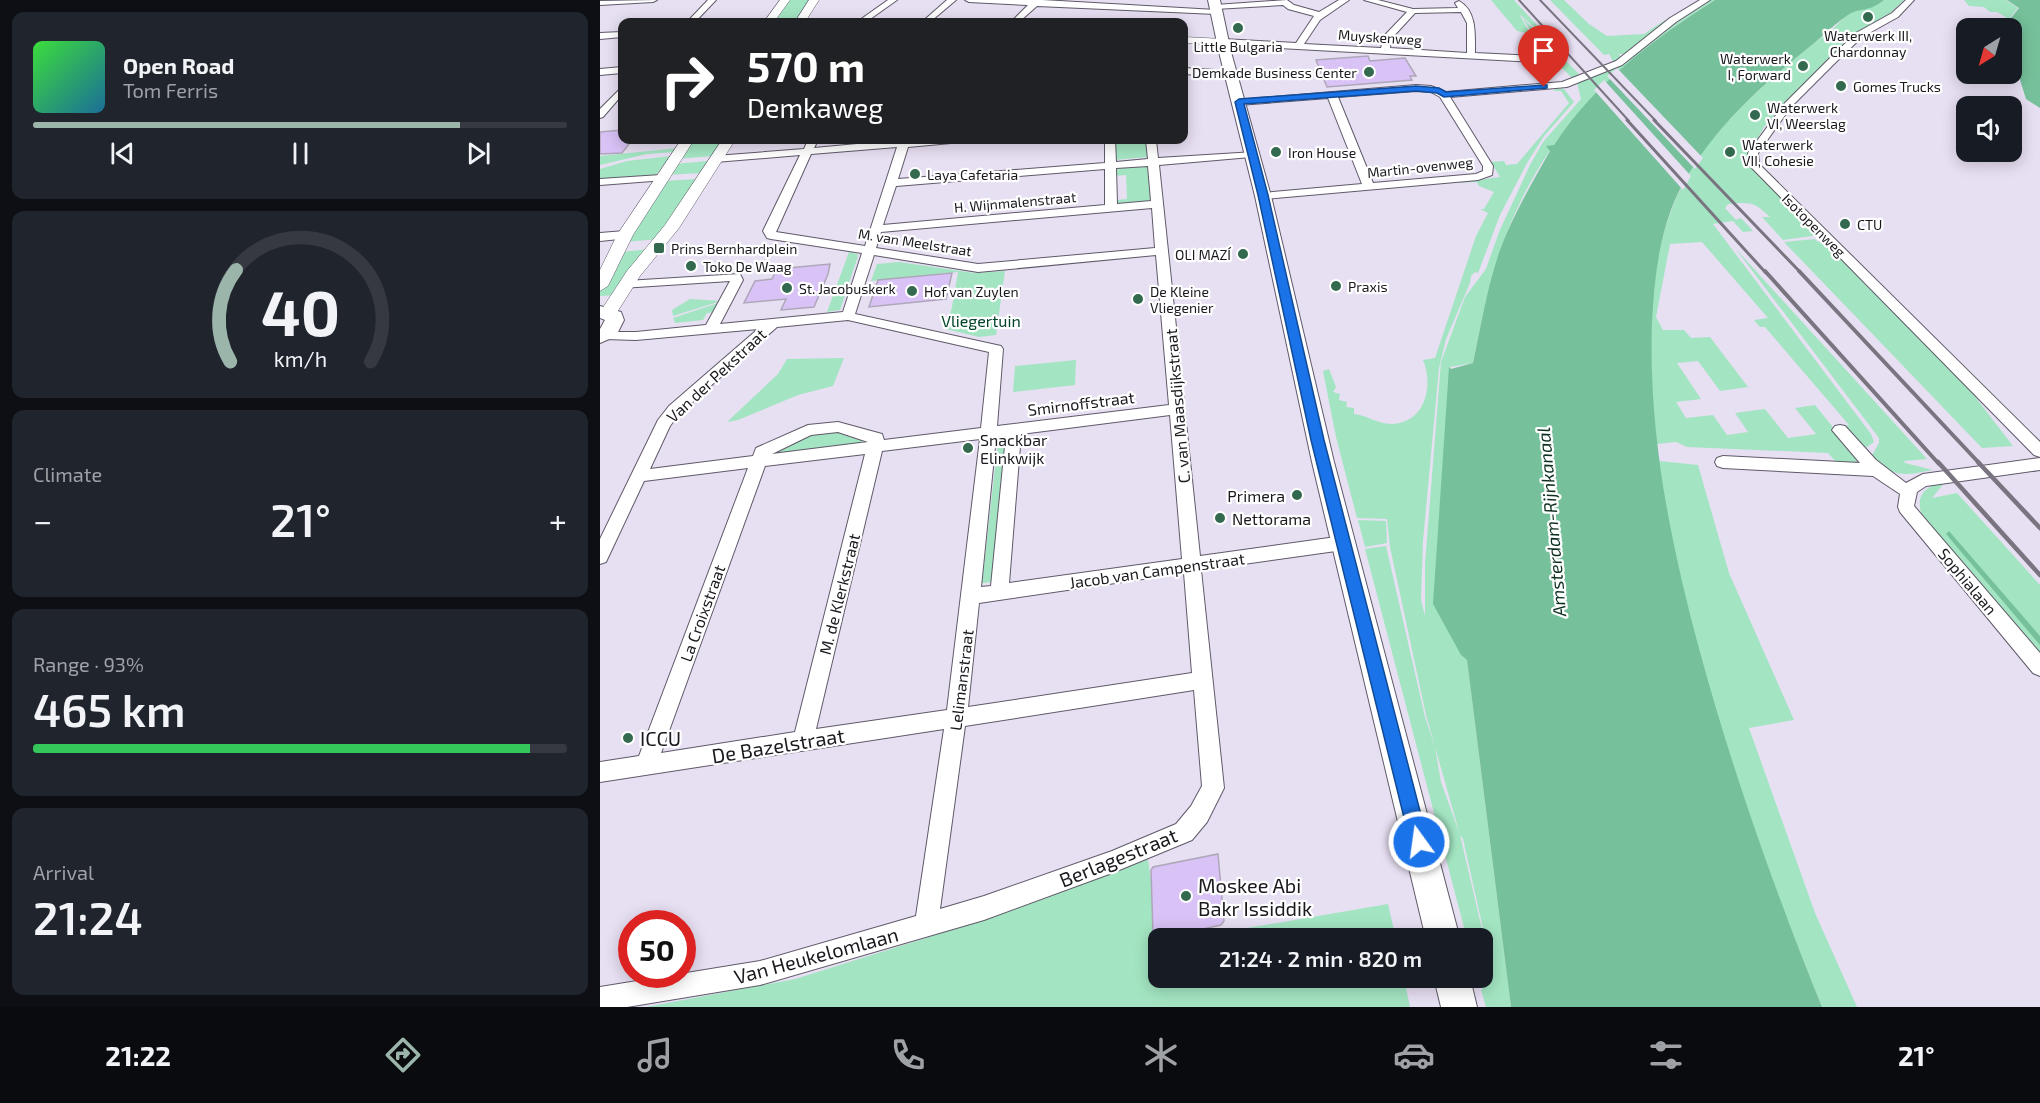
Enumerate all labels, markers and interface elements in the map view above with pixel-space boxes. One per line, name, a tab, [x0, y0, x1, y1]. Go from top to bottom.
marker: Waterwerk III, Chardonnay	[1861, 10, 1875, 24]
north arrow	[1956, 18, 2022, 84]
map controls	[1956, 18, 2022, 162]
marker: Little Bulgaria	[1231, 21, 1245, 35]
pin	[1518, 25, 1569, 87]
street label: Muyskenweg	[1337, 26, 1423, 48]
place label: Waterwerk III, Chardonnay	[1824, 27, 1912, 60]
icon: arrive	[1527, 34, 1560, 67]
place label: Little Bulgaria	[1193, 38, 1283, 55]
text: 570 m	[747, 40, 865, 90]
icon: right	[648, 42, 726, 120]
place label: Waterwerk I, Forward	[1720, 50, 1791, 83]
text: Open Road	[123, 52, 235, 78]
marker: Waterwerk I, Forward	[1796, 59, 1810, 73]
place label: Demkade Business Center	[1192, 64, 1357, 81]
marker: Demkade Business Center	[1362, 65, 1376, 79]
text: Tom Ferris	[123, 78, 218, 102]
place label: Gomes Trucks	[1853, 78, 1941, 95]
marker: Gomes Trucks	[1834, 79, 1848, 93]
text: Demkaweg	[747, 91, 883, 123]
button: sound	[1956, 96, 2022, 162]
place label: Waterwerk VI, Weerslag	[1767, 99, 1846, 132]
marker: Waterwerk VI, Weerslag	[1748, 108, 1762, 122]
place label: Waterwerk VII, Cohesie	[1742, 136, 1814, 169]
icon: previous	[106, 137, 139, 170]
icon: pause	[284, 137, 317, 170]
icon: next	[462, 137, 495, 170]
place label: Iron House	[1288, 144, 1356, 161]
marker: Iron House	[1269, 145, 1283, 159]
marker: Waterwerk VII, Cohesie	[1723, 145, 1737, 159]
street label: Martin-ovenweg	[1366, 153, 1474, 181]
place label: Laya Cafetaria	[927, 166, 1018, 183]
marker: Laya Cafetaria	[908, 167, 922, 181]
street label: H. Wijnmalenstraat	[953, 188, 1077, 216]
street label: Isotopenweg	[1779, 190, 1849, 260]
place label: CTU	[1857, 216, 1882, 233]
marker: CTU	[1838, 217, 1852, 231]
street label: M. van Meelstraat	[857, 225, 973, 259]
place label: Prins Bernhardplein	[671, 240, 797, 257]
marker: Prins Bernhardplein	[652, 241, 666, 255]
place label: OLI MAZÍ	[1175, 246, 1231, 263]
marker: OLI MAZÍ	[1236, 247, 1250, 261]
place label: Toko De Waag	[703, 258, 792, 275]
marker: Toko De Waag	[684, 259, 698, 273]
text: 40	[260, 274, 340, 349]
place label: Praxis	[1348, 278, 1388, 295]
marker: Praxis	[1329, 279, 1343, 293]
place label: St. Jacobuskerk	[799, 280, 896, 297]
marker: St. Jacobuskerk	[780, 281, 794, 295]
place label: Hof van Zuylen	[924, 283, 1019, 300]
place label: De Kleine Vliegenier	[1150, 283, 1214, 316]
marker: Hof van Zuylen	[905, 284, 919, 298]
marker: De Kleine Vliegenier	[1131, 292, 1145, 306]
park label: Vliegertuin	[941, 311, 1021, 330]
street label: Van der Pekstraat	[662, 324, 770, 426]
street label: C. van Maasdijkstraat	[1161, 328, 1194, 484]
text: km/h	[273, 346, 327, 371]
street label: Smirnoffstraat	[1027, 387, 1135, 419]
water label: Amsterdam-Rijnkanaal	[1532, 426, 1570, 619]
place label: Snackbar Elinkwijk	[980, 430, 1048, 468]
marker: Snackbar Elinkwijk	[961, 441, 975, 455]
text: Climate	[33, 462, 102, 486]
place label: Primera	[1227, 486, 1285, 505]
marker: Primera	[1290, 488, 1304, 502]
text: 21°	[270, 492, 331, 546]
text: −	[33, 500, 52, 540]
text: +	[549, 500, 567, 540]
place label: Nettorama	[1232, 509, 1311, 528]
marker: Nettorama	[1213, 511, 1227, 525]
street label: M. de Klerkstraat	[815, 531, 863, 657]
street label: Sophialaan	[1935, 544, 2001, 618]
street label: Jacob van Campenstraat	[1068, 548, 1246, 592]
street label: La Croixstraat	[676, 562, 728, 664]
street label: Lelimanstraat	[945, 628, 977, 732]
text: Range · 93%	[33, 652, 144, 676]
text: 465 km	[33, 682, 186, 736]
street label: De Bazelstraat	[710, 723, 846, 767]
place label: ICCU	[640, 726, 681, 750]
marker: ICCU	[621, 731, 635, 745]
position arrow	[1387, 810, 1451, 874]
street label: Berlagestraat	[1055, 822, 1181, 892]
text: Arrival	[33, 860, 94, 884]
place label: Moskee Abi Bakr Issiddik	[1198, 873, 1312, 920]
marker: Moskee Abi Bakr Issiddik	[1179, 889, 1193, 903]
text: 21:24	[33, 890, 143, 944]
speed limit sign: 50	[618, 910, 696, 988]
street label: Van Heukelomlaan	[731, 922, 901, 988]
text: 21:24 · 2 min · 820 m	[1219, 945, 1422, 971]
icon: directions	[382, 1034, 424, 1076]
icon: music	[634, 1034, 676, 1076]
icon: phone	[887, 1034, 929, 1076]
icon: climate	[1140, 1034, 1182, 1076]
icon: car	[1393, 1034, 1435, 1076]
icon: filters	[1645, 1034, 1687, 1076]
text: 21:22	[105, 1039, 171, 1071]
text: 21°	[1898, 1039, 1935, 1071]

